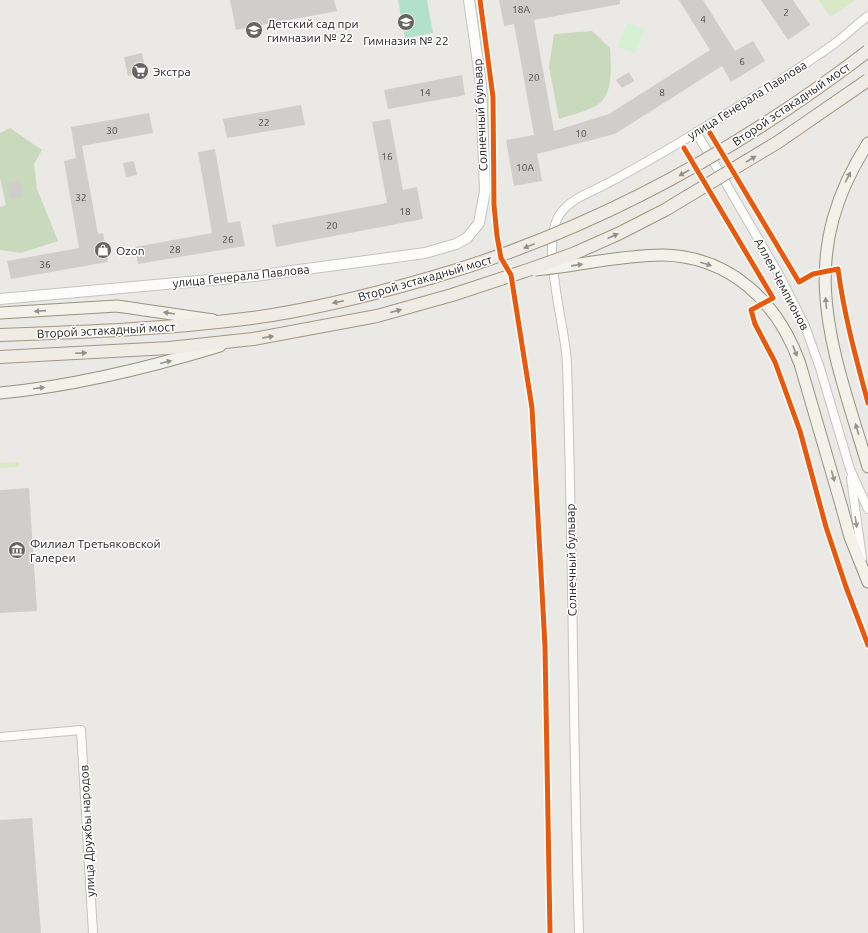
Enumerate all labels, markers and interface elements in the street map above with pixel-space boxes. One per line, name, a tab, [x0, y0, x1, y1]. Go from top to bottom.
house number: 18А	[512, 4, 530, 15]
house number: 2	[783, 7, 789, 18]
school or university icon: Гимназия № 22	[396, 12, 416, 32]
house number: 4	[700, 14, 706, 25]
place label: Детский сад при гимназии № 22	[267, 17, 359, 44]
school or university icon: Детский сад при гимназии № 22	[244, 20, 264, 40]
place label: Гимназия № 22	[363, 34, 449, 47]
house number: 6	[739, 56, 745, 67]
street label: Солнечный бульвар	[471, 58, 489, 172]
street label: улица Генерала Павлова	[685, 58, 809, 142]
street label: Второй эстакадный мост	[730, 59, 853, 148]
supermarket icon: Экстра	[130, 61, 150, 81]
place label: Экстра	[153, 65, 191, 78]
house number: 20	[528, 72, 540, 83]
house number: 14	[419, 87, 431, 98]
house number: 8	[659, 87, 665, 98]
house number: 22	[258, 117, 270, 128]
house number: 30	[106, 125, 118, 136]
house number: 10	[575, 128, 587, 139]
house number: 16	[381, 151, 393, 162]
one-way arrow	[745, 155, 757, 162]
house number: 10А	[516, 162, 534, 173]
one-way arrow	[678, 169, 690, 176]
one-way arrow	[845, 171, 851, 183]
house number: 32	[75, 192, 87, 203]
house number: 18	[399, 206, 411, 217]
house number: 20	[326, 220, 338, 231]
one-way arrow	[607, 233, 619, 240]
house number: 26	[222, 234, 234, 245]
street label: Аллея Чемпионов	[752, 236, 812, 332]
shop icon: Ozon	[93, 240, 113, 260]
place label: Ozon	[116, 244, 145, 257]
house number: 28	[169, 244, 181, 255]
one-way arrow	[522, 244, 534, 250]
street label: Второй эстакадный мост	[356, 252, 494, 303]
house number: 36	[39, 259, 51, 270]
one-way arrow	[700, 261, 712, 267]
street label: улица Генерала Павлова	[172, 262, 310, 290]
one-way arrow	[571, 262, 583, 268]
one-way arrow	[822, 297, 829, 309]
one-way arrow	[332, 300, 344, 306]
one-way arrow	[34, 307, 46, 314]
one-way arrow	[390, 308, 402, 314]
one-way arrow	[163, 310, 175, 316]
street label: Второй эстакадный мост	[36, 320, 176, 340]
one-way arrow	[262, 334, 274, 340]
one-way arrow	[793, 346, 799, 358]
one-way arrow	[75, 350, 88, 356]
one-way arrow	[160, 359, 172, 365]
one-way arrow	[33, 385, 45, 391]
one-way arrow	[854, 423, 860, 435]
one-way arrow	[830, 470, 836, 482]
street label: Солнечный бульвар	[564, 504, 578, 616]
one-way arrow	[853, 516, 859, 528]
place label: Филиал Третьяковской Галереи	[30, 537, 161, 564]
museum icon: Филиал Третьяковской Галереи	[7, 540, 27, 560]
street label: улица Дружбы народов	[77, 765, 97, 897]

